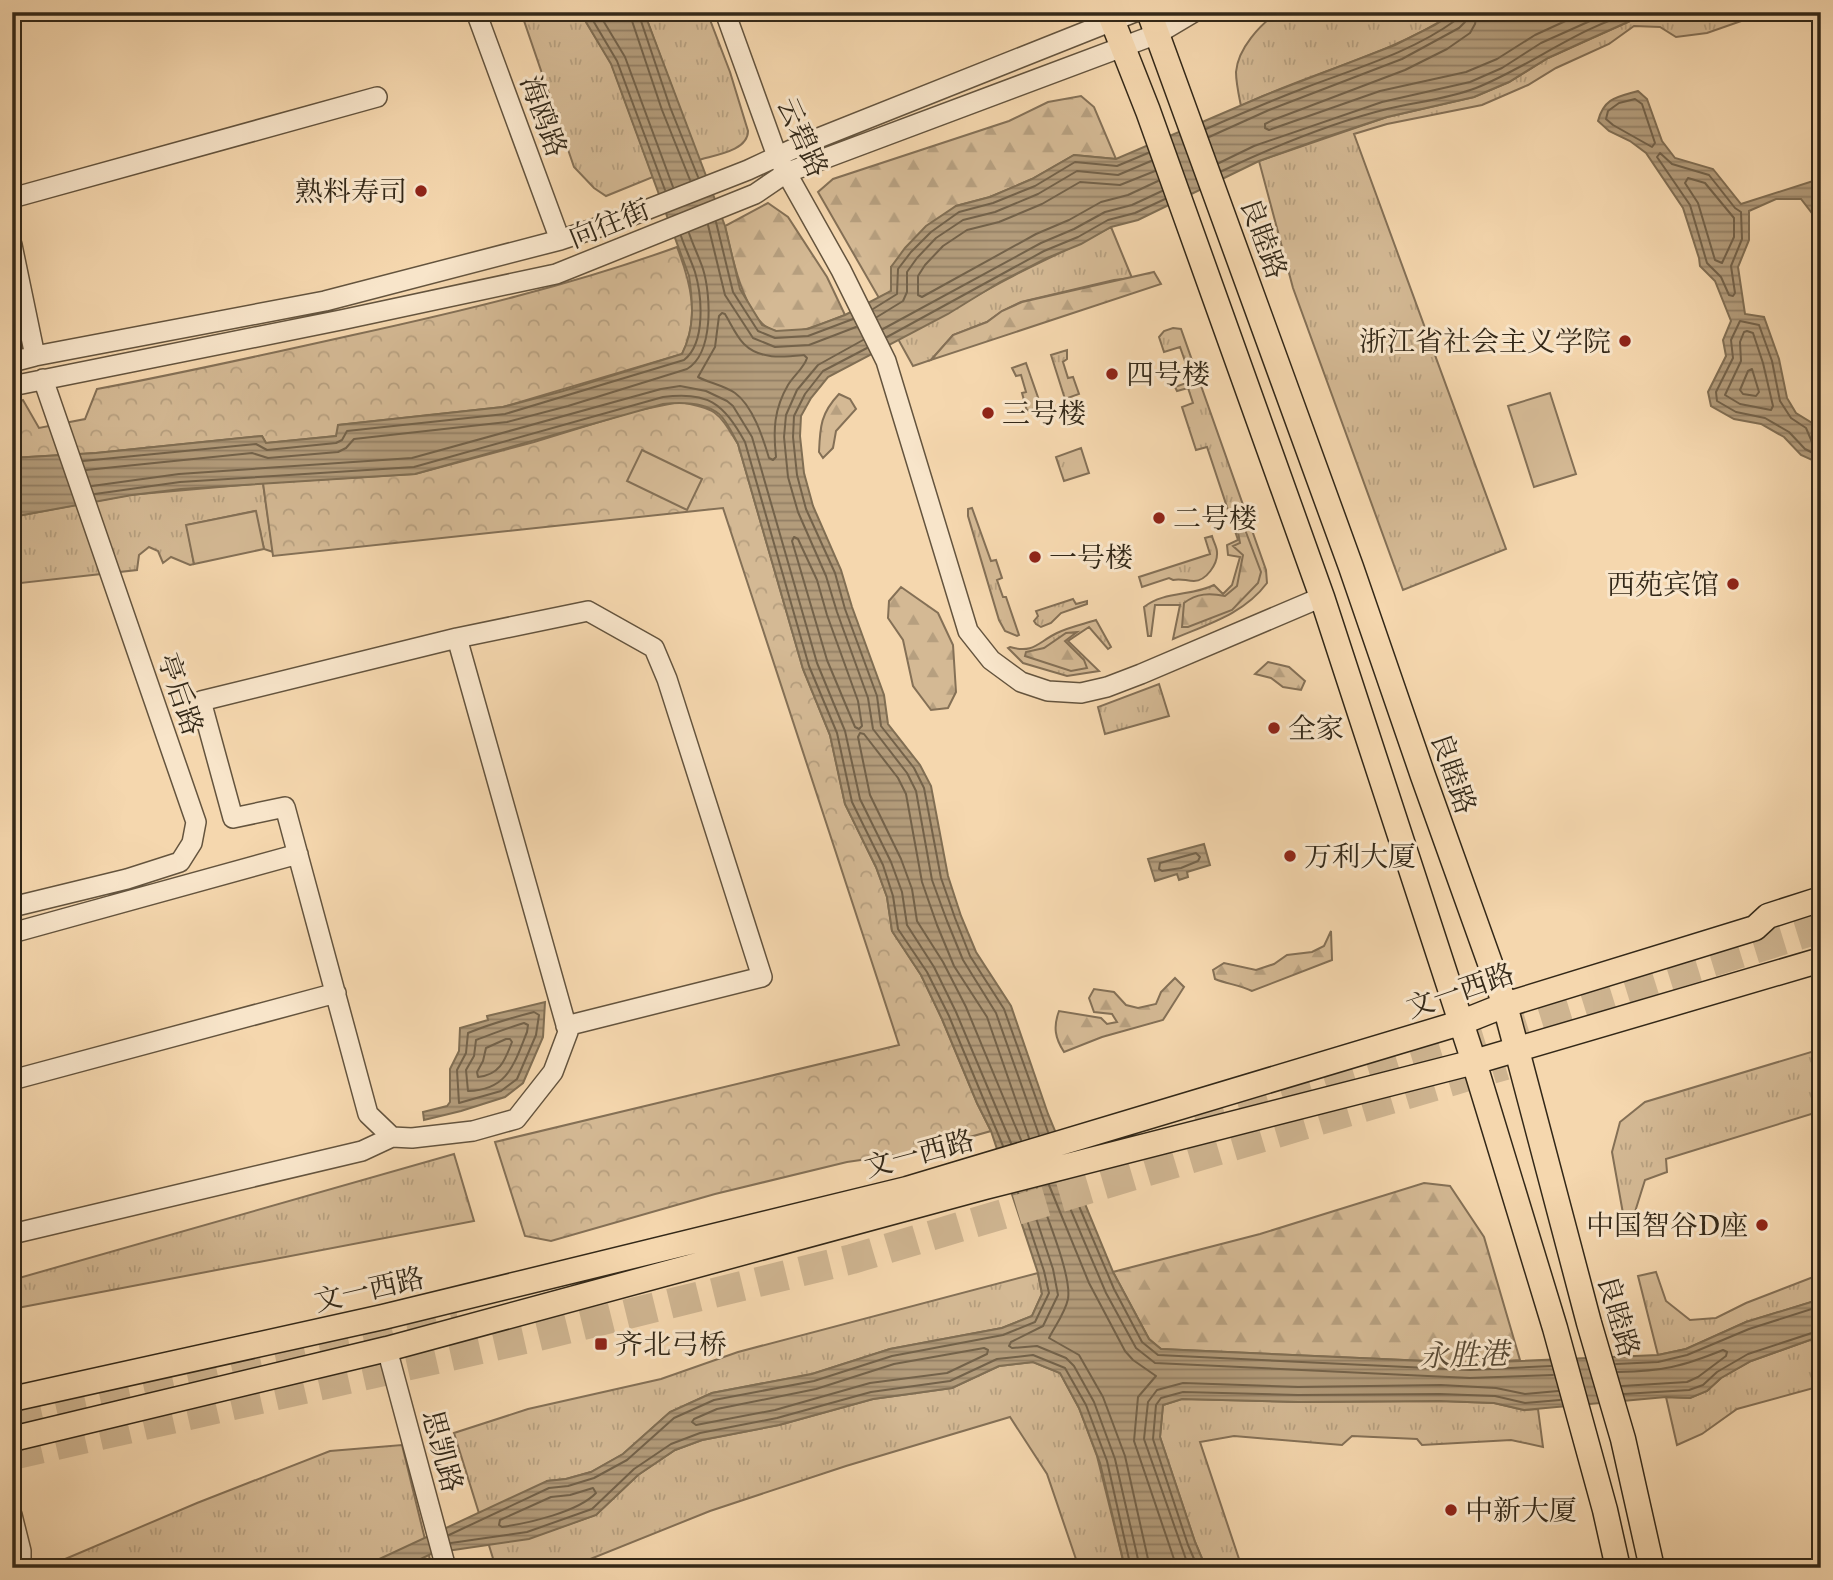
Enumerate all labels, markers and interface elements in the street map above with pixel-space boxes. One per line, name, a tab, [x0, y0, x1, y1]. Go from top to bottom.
street label: 海鸥路	[513, 71, 574, 162]
street label: 云碧路	[769, 92, 836, 183]
place label: 熟料寿司	[295, 174, 407, 209]
marker: 熟料寿司	[413, 183, 429, 199]
street label: 向往街	[564, 192, 655, 255]
street label: 良睦路	[1233, 193, 1294, 284]
place label: 浙江省社会主义学院	[1359, 324, 1611, 359]
marker: 浙江省社会主义学院	[1617, 333, 1633, 349]
place label: 四号楼	[1126, 357, 1210, 392]
marker: 四号楼	[1104, 366, 1120, 382]
place label: 三号楼	[1002, 396, 1086, 431]
marker: 三号楼	[980, 405, 996, 421]
place label: 二号楼	[1173, 501, 1257, 536]
marker: 二号楼	[1151, 510, 1167, 526]
place label: 一号楼	[1049, 540, 1133, 575]
marker: 一号楼	[1027, 549, 1043, 565]
place label: 西苑宾馆	[1607, 567, 1719, 602]
marker: 西苑宾馆	[1725, 576, 1741, 592]
street label: 亭后路	[150, 649, 211, 740]
place label: 全家	[1288, 711, 1344, 746]
marker: 全家	[1266, 720, 1282, 736]
street label: 良睦路	[1423, 728, 1484, 819]
place label: 万利大厦	[1304, 839, 1416, 874]
marker: 万利大厦	[1282, 848, 1298, 864]
street label: 文一西路	[1402, 956, 1519, 1025]
street label: 文一西路	[861, 1122, 978, 1185]
place label: 中国智谷D座	[1586, 1208, 1748, 1243]
marker: 中国智谷D座	[1754, 1217, 1770, 1233]
street label: 文一西路	[311, 1260, 428, 1319]
street label: 良睦路	[1590, 1271, 1647, 1361]
place label: 齐北弓桥	[615, 1327, 727, 1362]
water label: 永胜港	[1418, 1335, 1514, 1375]
marker: 齐北弓桥	[593, 1336, 609, 1352]
street label: 思凯路	[415, 1406, 470, 1496]
place label: 中新大厦	[1465, 1493, 1577, 1528]
marker: 中新大厦	[1443, 1502, 1459, 1518]

